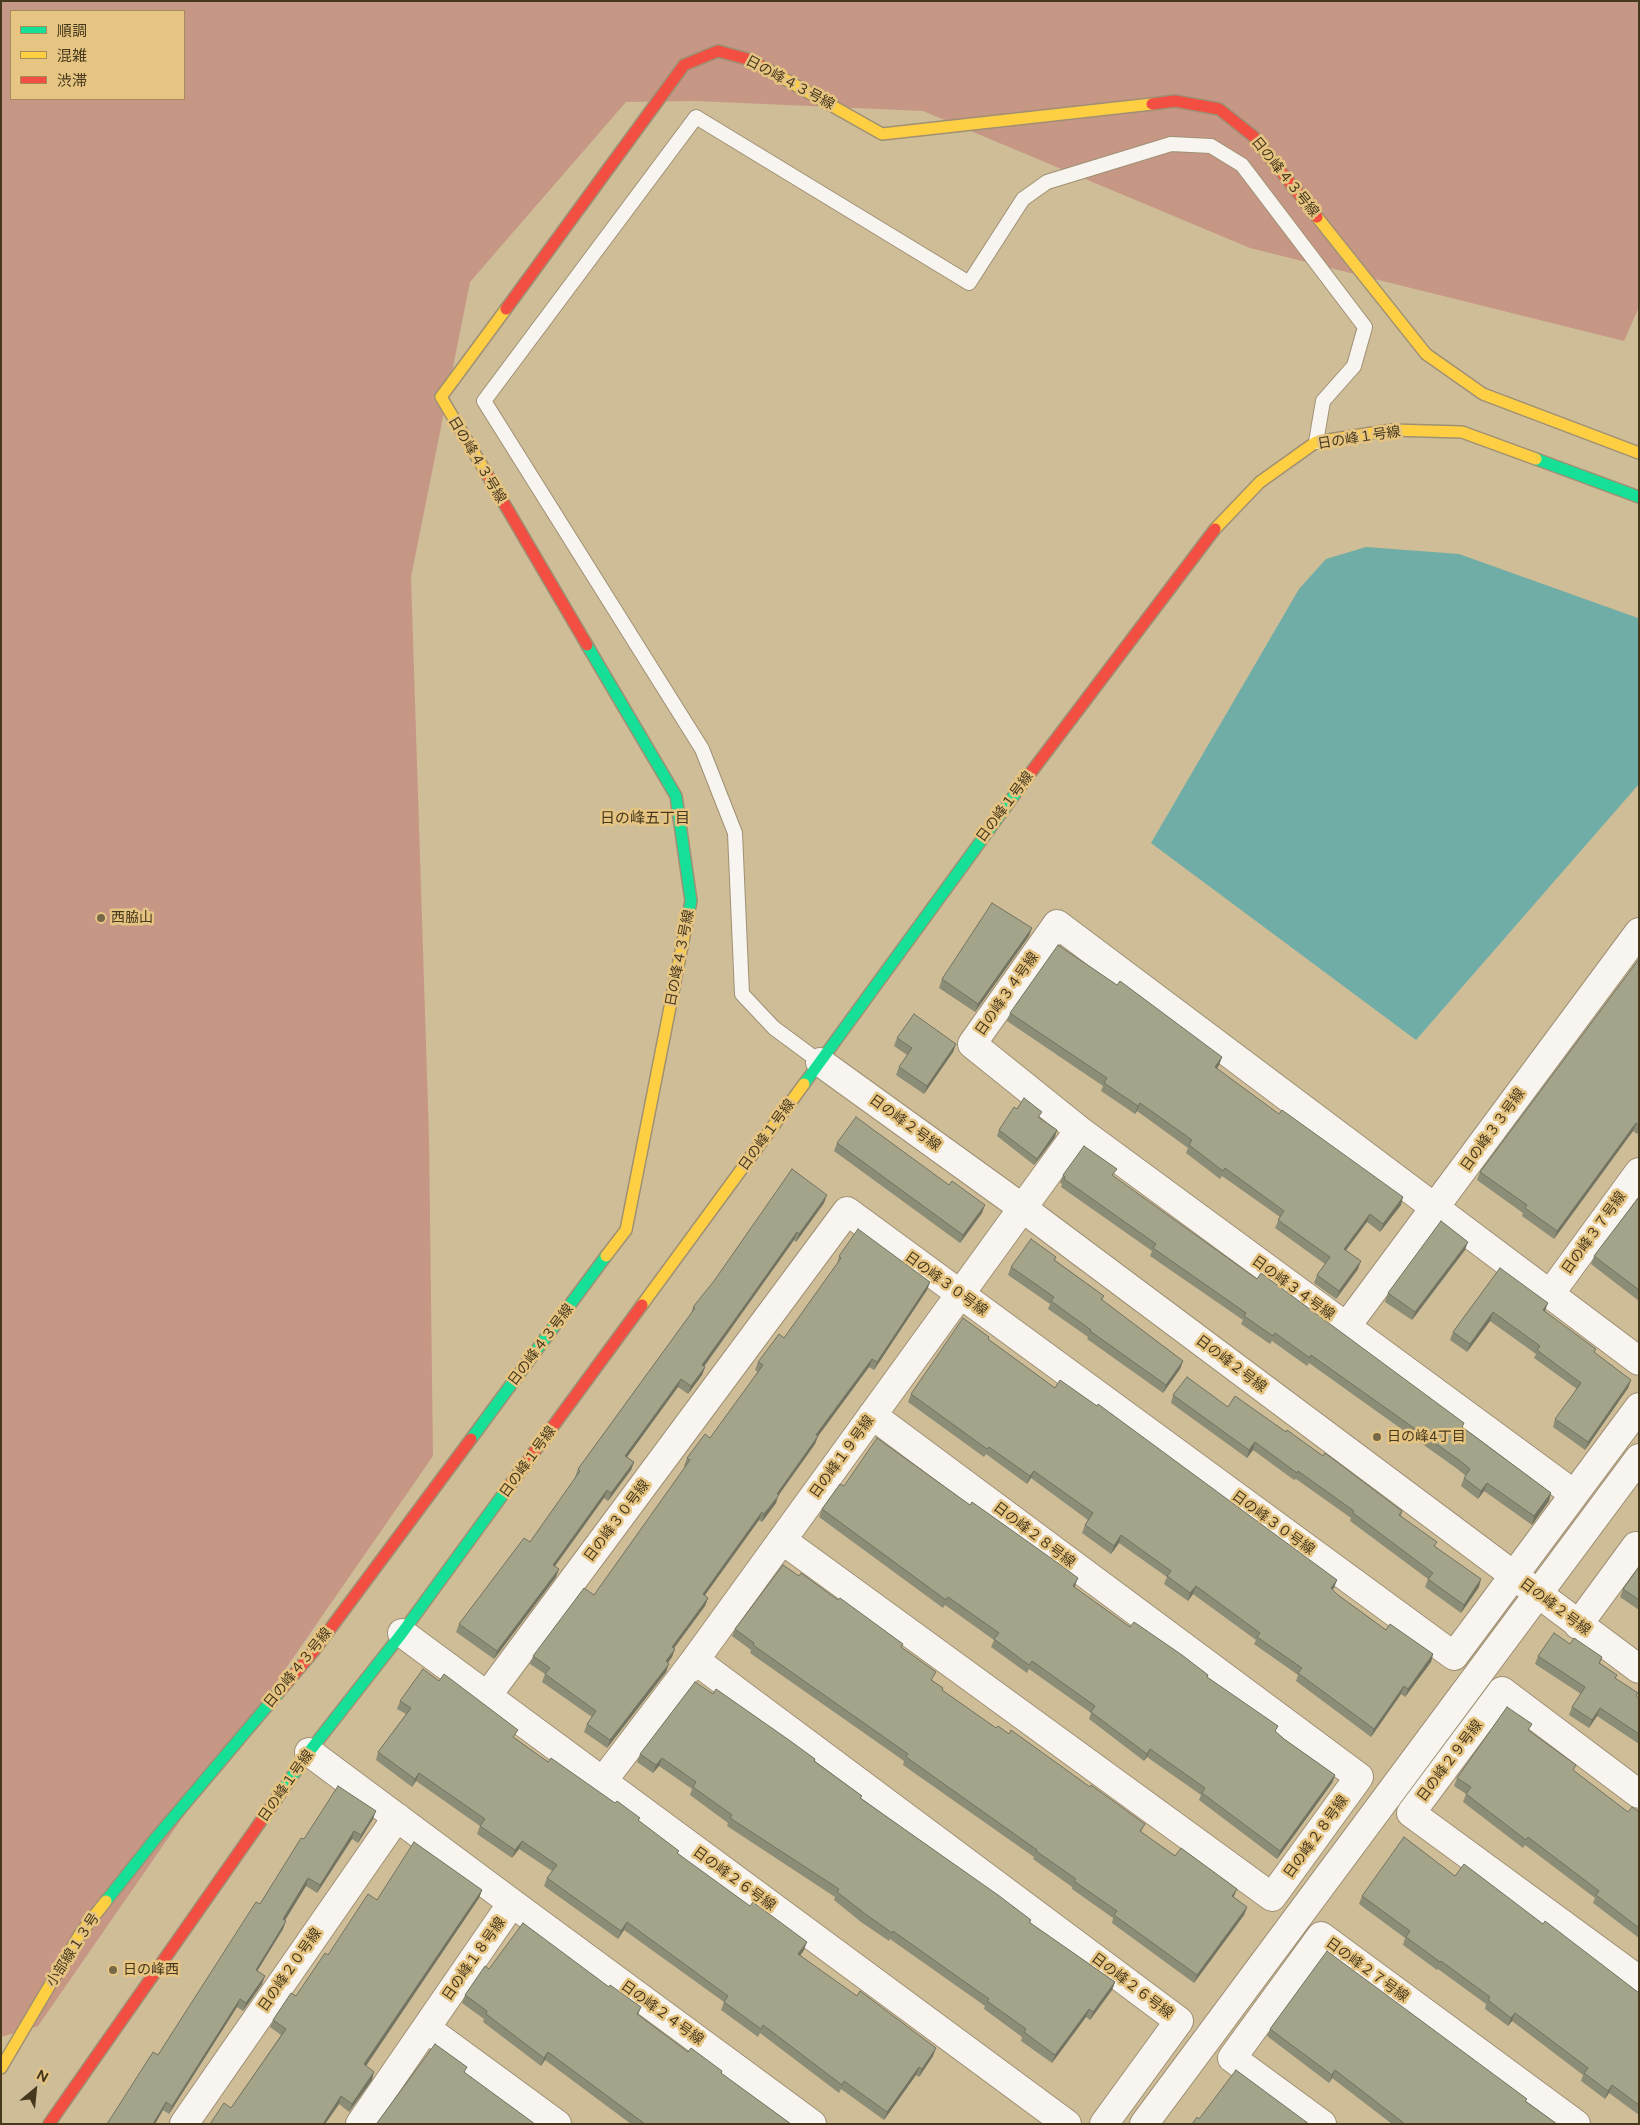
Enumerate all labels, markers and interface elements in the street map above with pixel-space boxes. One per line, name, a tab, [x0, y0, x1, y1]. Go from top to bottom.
legend	[10, 10, 185, 100]
text: 順調	[57, 22, 87, 40]
text: 混雑	[57, 47, 87, 65]
street label: 日の峰４３号線	[743, 53, 837, 113]
text: 渋滞	[57, 72, 87, 90]
street label: 日の峰４３号線	[1248, 134, 1322, 220]
street label: 日の峰４３号線	[445, 414, 509, 506]
street label: 日の峰１号線	[1316, 423, 1402, 453]
street label: 日の峰１号線	[973, 768, 1037, 846]
district label: 日の峰五丁目	[600, 810, 690, 828]
street label: 日の峰４３号線	[662, 908, 698, 1008]
place label: 西脇山	[111, 910, 153, 926]
marker: 西脇山	[95, 912, 107, 924]
street label: 日の峰３４号線	[972, 949, 1042, 1039]
street label: 日の峰３３号線	[1457, 1085, 1529, 1175]
street label: 日の峰２号線	[866, 1092, 944, 1154]
street label: 日の峰１号線	[736, 1096, 798, 1174]
street label: 日の峰３７号線	[1558, 1188, 1630, 1278]
street label: 日の峰３０号線	[901, 1248, 991, 1320]
street label: 日の峰３４号線	[1248, 1252, 1338, 1324]
street label: 日の峰４３号線	[505, 1301, 577, 1389]
street label: 日の峰２号線	[1192, 1332, 1270, 1396]
street label: 日の峰１９号線	[806, 1412, 878, 1502]
street label: 日の峰１号線	[497, 1423, 559, 1501]
place label: 日の峰4丁目	[1387, 1429, 1466, 1445]
marker: 日の峰4丁目	[1371, 1431, 1383, 1443]
street label: 日の峰３０号線	[581, 1477, 653, 1565]
street label: 日の峰３０号線	[1228, 1487, 1318, 1559]
street label: 日の峰２８号線	[990, 1499, 1078, 1571]
street label: 日の峰２号線	[1516, 1575, 1594, 1639]
street label: 日の峰４３号線	[261, 1625, 335, 1711]
street label: 日の峰２９号線	[1414, 1717, 1486, 1805]
street label: 日の峰１号線	[255, 1747, 317, 1825]
street label: 日の峰２８号線	[1280, 1792, 1352, 1882]
street label: 日の峰２６号線	[689, 1843, 779, 1915]
street label: 小部線１３号	[43, 1910, 103, 1990]
street label: 日の峰１８号線	[439, 1914, 509, 2004]
street label: 日の峰２０号線	[255, 1925, 325, 2015]
street label: 日の峰２７号線	[1322, 1934, 1412, 2006]
street label: 日の峰２６号線	[1088, 1950, 1176, 2022]
place label: 日の峰西	[123, 1962, 179, 1978]
marker: 日の峰西	[107, 1964, 119, 1976]
street label: 日の峰２４号線	[617, 1977, 707, 2049]
north arrow	[10, 2065, 60, 2115]
text: N	[33, 2066, 51, 2086]

